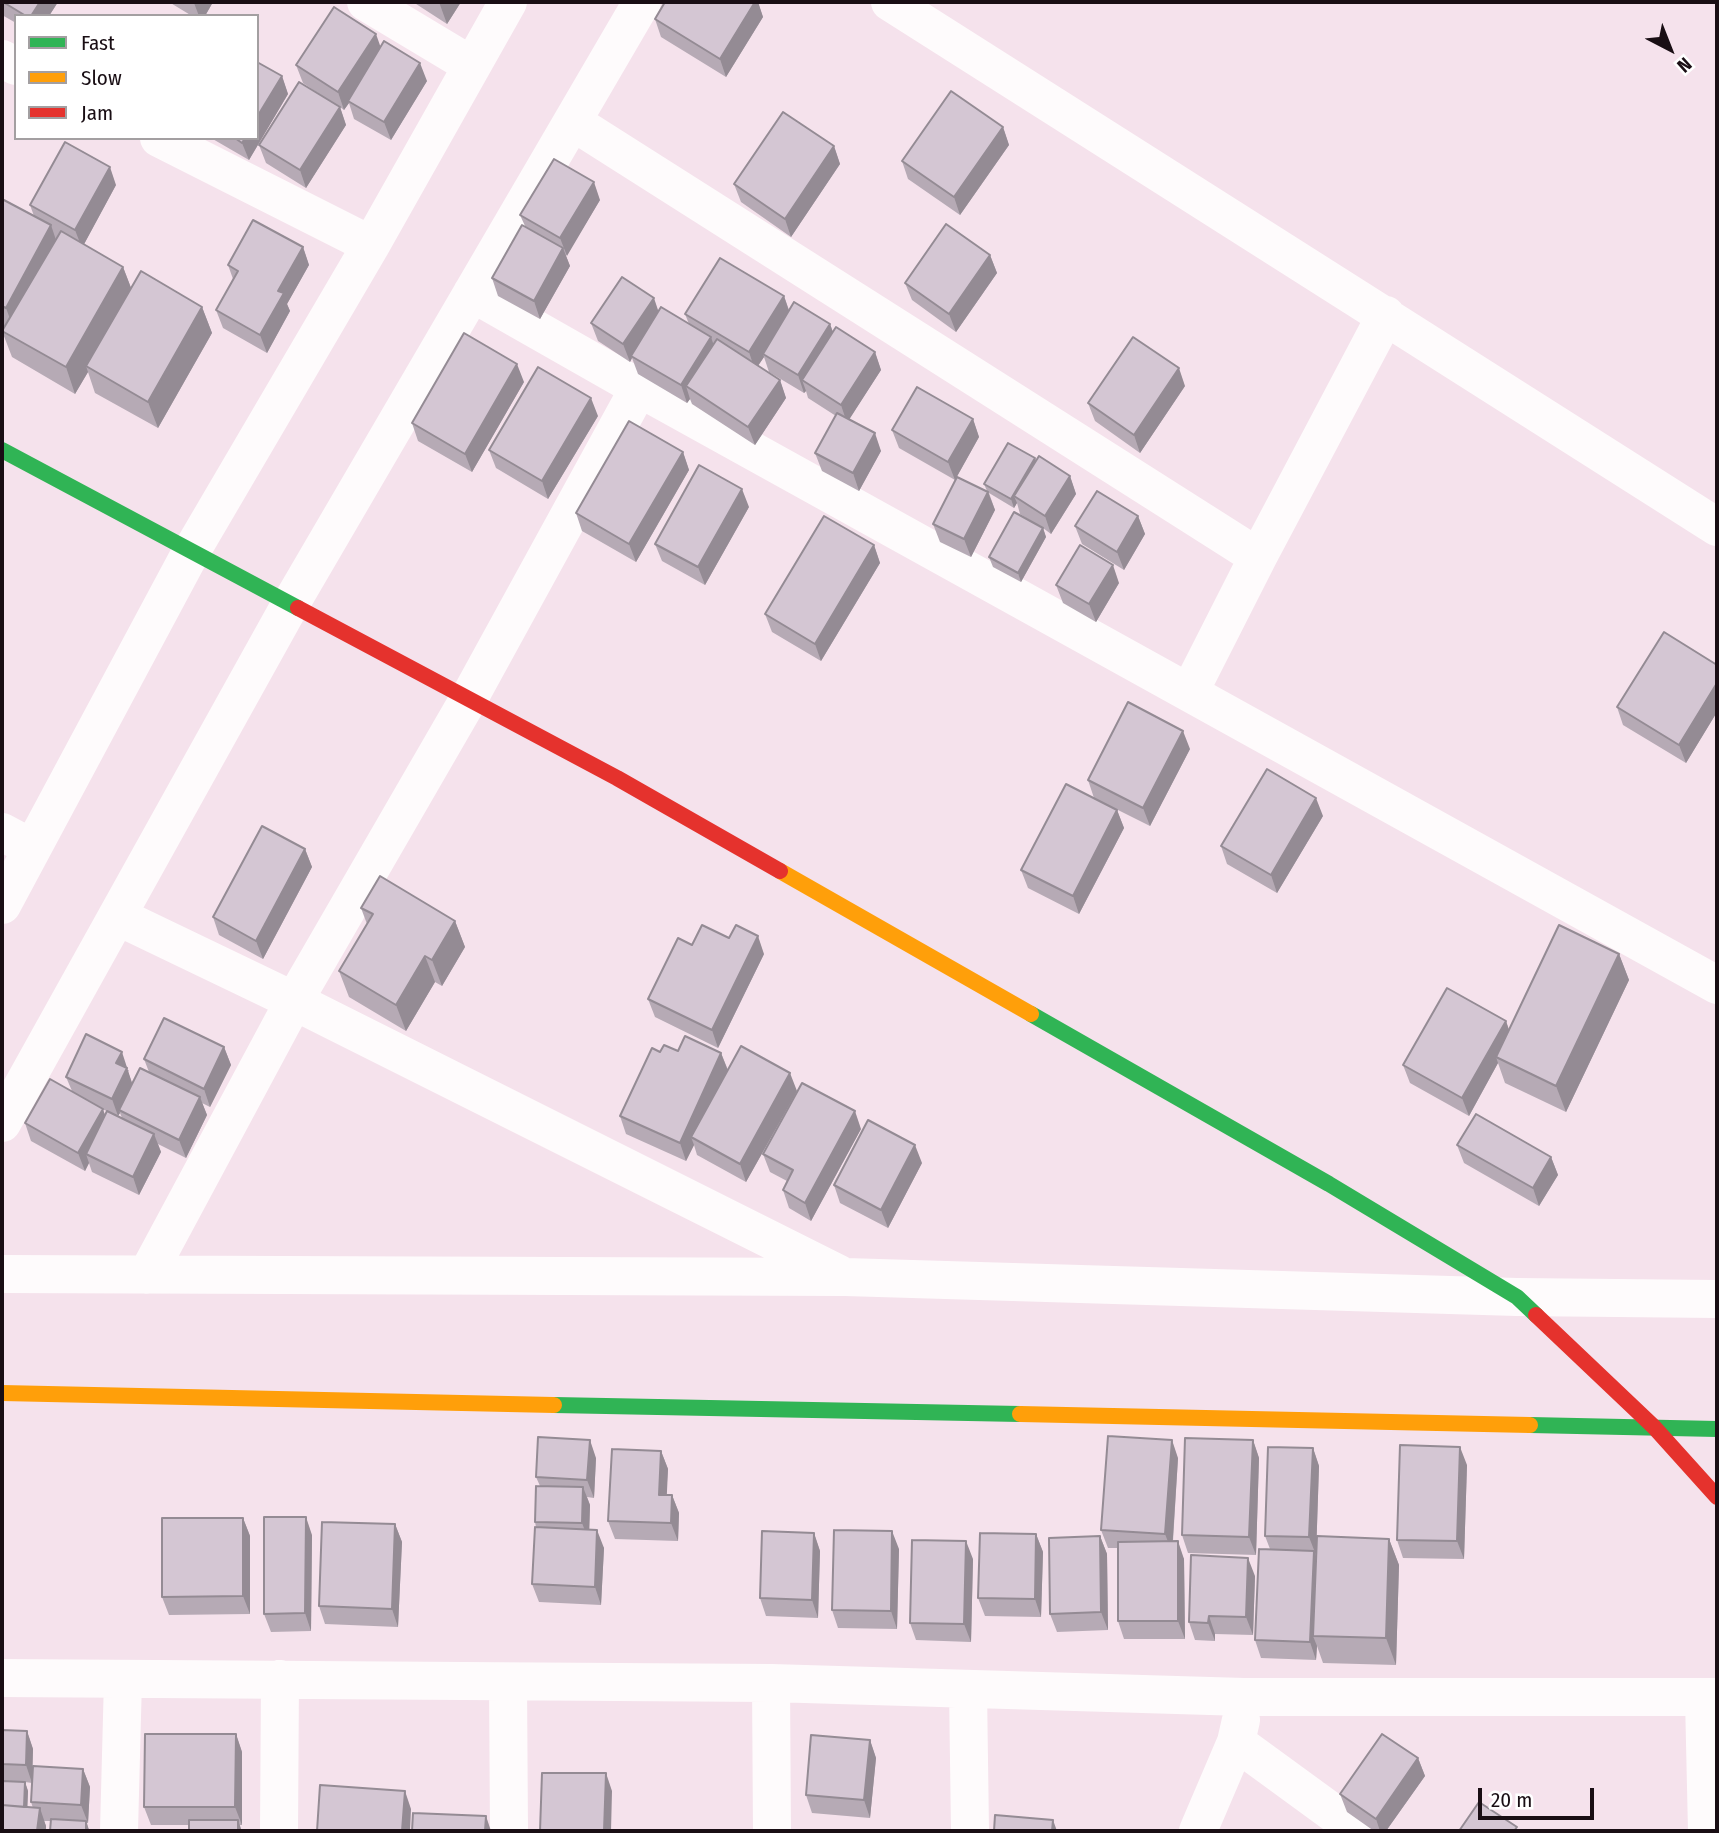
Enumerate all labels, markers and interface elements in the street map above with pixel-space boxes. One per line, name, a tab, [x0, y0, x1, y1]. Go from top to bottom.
legend	[14, 14, 259, 140]
north arrow	[1635, 14, 1705, 84]
text: Fast	[81, 30, 115, 56]
text: N	[1672, 53, 1696, 77]
text: Slow	[81, 65, 122, 91]
text: Jam	[81, 100, 113, 126]
scale bar	[1481, 1773, 1596, 1817]
text: 20 m	[1491, 1787, 1532, 1813]

